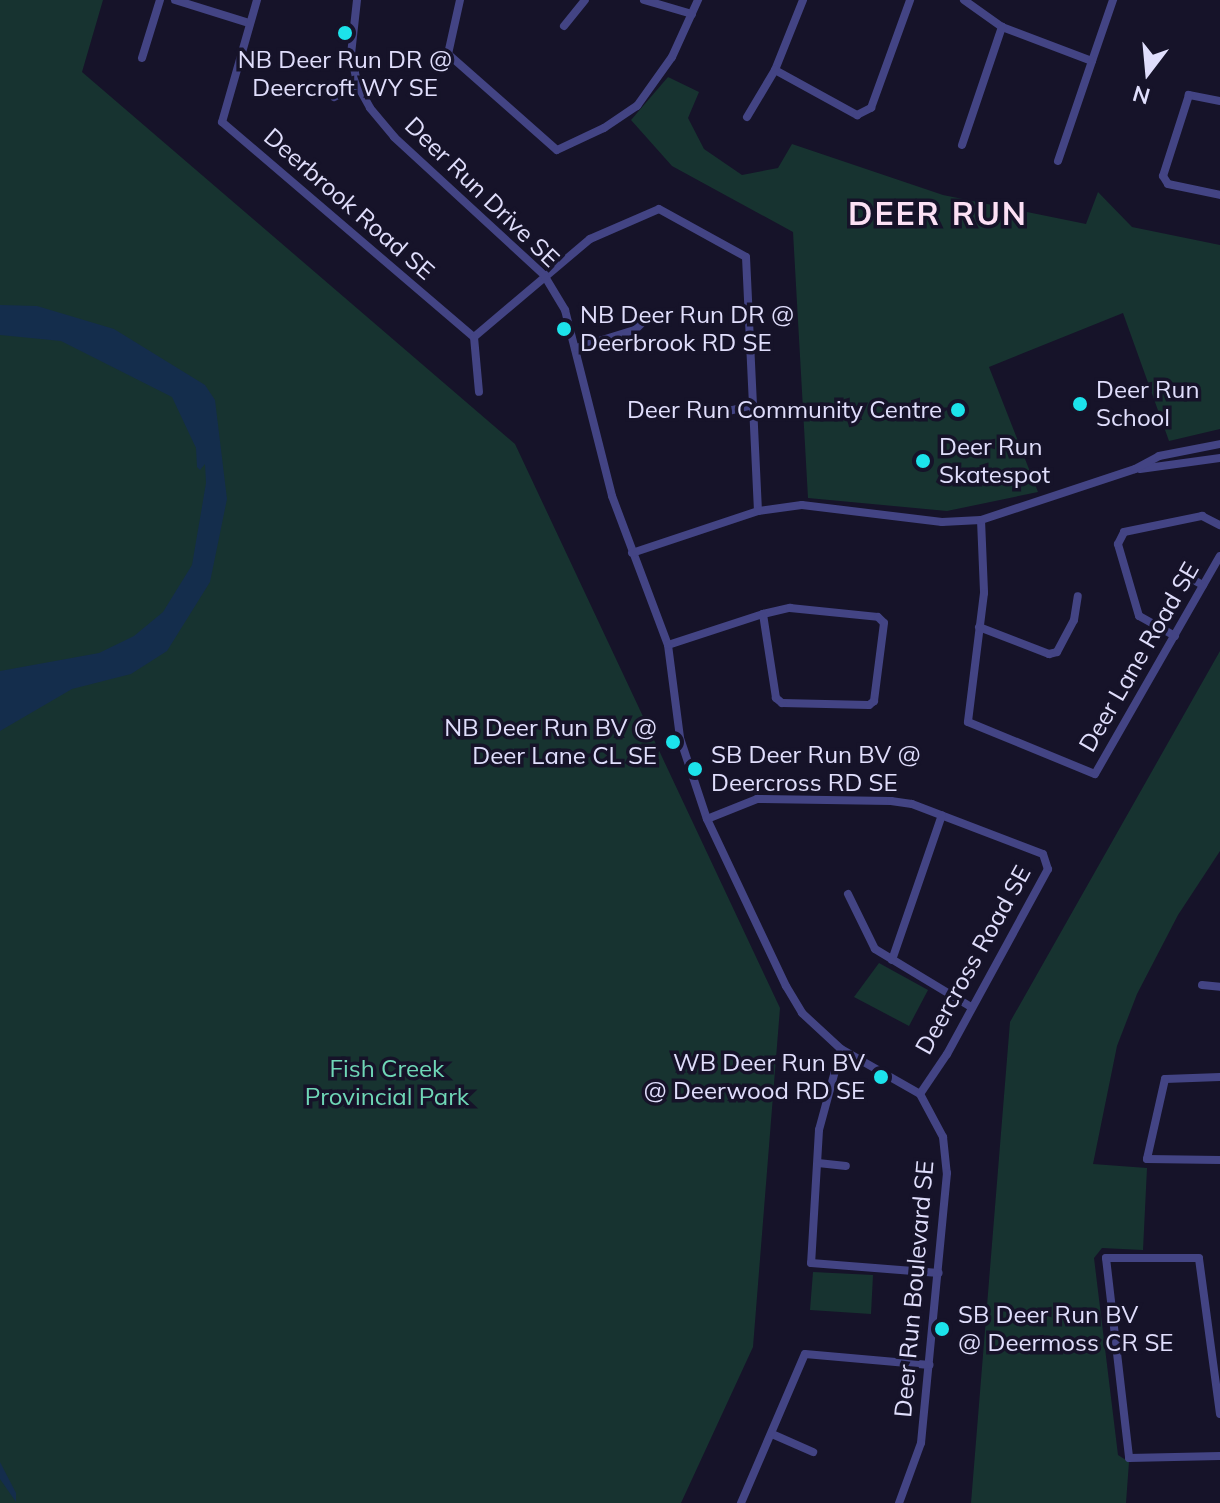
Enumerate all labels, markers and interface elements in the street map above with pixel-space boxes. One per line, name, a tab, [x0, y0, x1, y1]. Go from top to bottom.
marker: NB Deer Run DR @ Deercroft WY SE	[336, 24, 354, 42]
north arrow	[1108, 32, 1188, 112]
place label: NB Deer Run DR @ Deercroft WY SE	[238, 46, 452, 102]
text: N	[1130, 79, 1153, 111]
street label: Deer Run Drive SE	[399, 111, 565, 273]
street label: Deerbrook Road SE	[258, 122, 440, 286]
district label: DEER RUN	[848, 194, 1028, 232]
place label: NB Deer Run DR @ Deerbrook RD SE	[580, 301, 794, 357]
marker: NB Deer Run DR @ Deerbrook RD SE	[555, 320, 573, 338]
place label: Deer Run School	[1096, 376, 1200, 432]
marker: Deer Run School	[1071, 395, 1089, 413]
place label: Deer Run Community Centre	[627, 396, 942, 424]
marker: Deer Run Community Centre	[949, 401, 967, 419]
place label: Deer Run Skatespot	[939, 433, 1050, 489]
marker: Deer Run Skatespot	[914, 452, 932, 470]
street label: Deer Lane Road SE	[1073, 557, 1205, 757]
place label: NB Deer Run BV @ Deer Lane CL SE	[444, 714, 657, 770]
marker: NB Deer Run BV @ Deer Lane CL SE	[664, 733, 682, 751]
place label: SB Deer Run BV @ Deercross RD SE	[711, 741, 921, 797]
marker: SB Deer Run BV @ Deercross RD SE	[686, 760, 704, 778]
street label: Deercross Road SE	[909, 861, 1037, 1059]
place label: WB Deer Run BV @ Deerwood RD SE	[643, 1049, 865, 1105]
park label: Fish Creek Provincial Park	[305, 1055, 469, 1111]
marker: WB Deer Run BV @ Deerwood RD SE	[872, 1068, 890, 1086]
street label: Deer Run Boulevard SE	[888, 1159, 940, 1419]
place label: SB Deer Run BV @ Deermoss CR SE	[958, 1301, 1173, 1357]
marker: SB Deer Run BV @ Deermoss CR SE	[933, 1320, 951, 1338]

